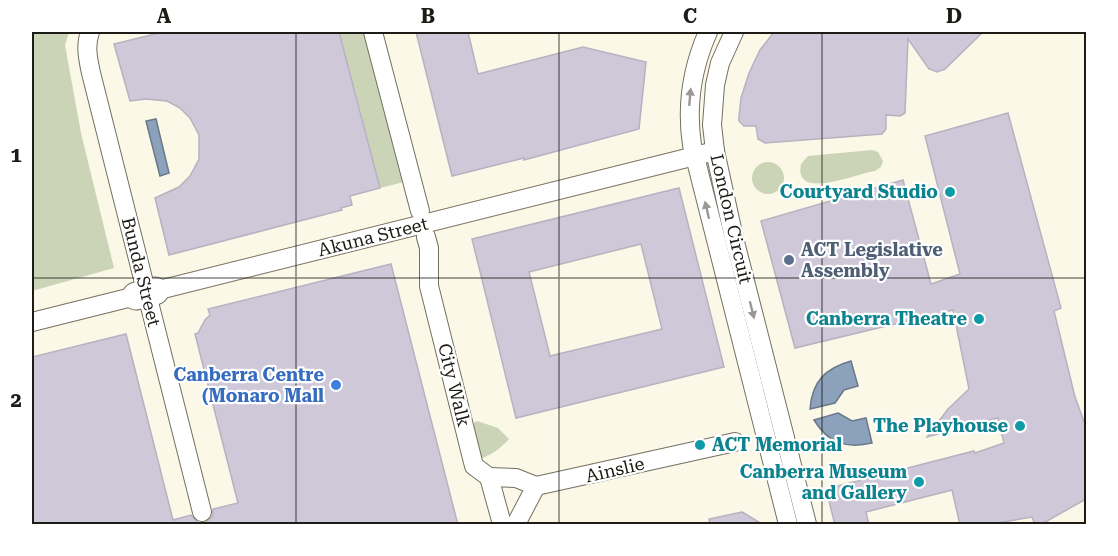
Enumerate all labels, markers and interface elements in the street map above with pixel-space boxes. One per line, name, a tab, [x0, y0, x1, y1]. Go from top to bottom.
text: A	[157, 4, 172, 28]
text: B	[421, 4, 435, 28]
text: C	[683, 4, 697, 28]
text: D	[946, 4, 962, 28]
one-way arrow	[685, 88, 695, 107]
text: 1	[10, 143, 22, 167]
street label: London Circuit	[706, 152, 757, 286]
place label: Courtyard Studio	[780, 181, 938, 202]
marker: Courtyard Studio	[943, 185, 957, 199]
one-way arrow	[702, 201, 712, 219]
street label: Akuna Street	[316, 213, 430, 260]
street label: Bunda Street	[118, 215, 165, 329]
place label: ACT Legislative Assembly	[801, 239, 943, 281]
marker: ACT Legislative Assembly	[782, 253, 796, 267]
one-way arrow	[747, 301, 757, 320]
place label: Canberra Theatre	[806, 308, 967, 329]
marker: Canberra Theatre	[972, 312, 986, 326]
street label: City Walk	[434, 341, 475, 429]
place label: Canberra Centre (Monaro Mall	[174, 364, 324, 406]
marker: Canberra Centre (Monaro Mall	[329, 378, 343, 392]
text: 2	[10, 388, 22, 412]
place label: The Playhouse	[873, 415, 1008, 436]
marker: The Playhouse	[1013, 419, 1027, 433]
place label: ACT Memorial	[712, 434, 842, 455]
marker: ACT Memorial	[693, 438, 707, 452]
street label: Ainslie	[583, 453, 646, 486]
place label: Canberra Museum and Gallery	[740, 461, 908, 503]
marker: Canberra Museum and Gallery	[912, 475, 926, 489]

